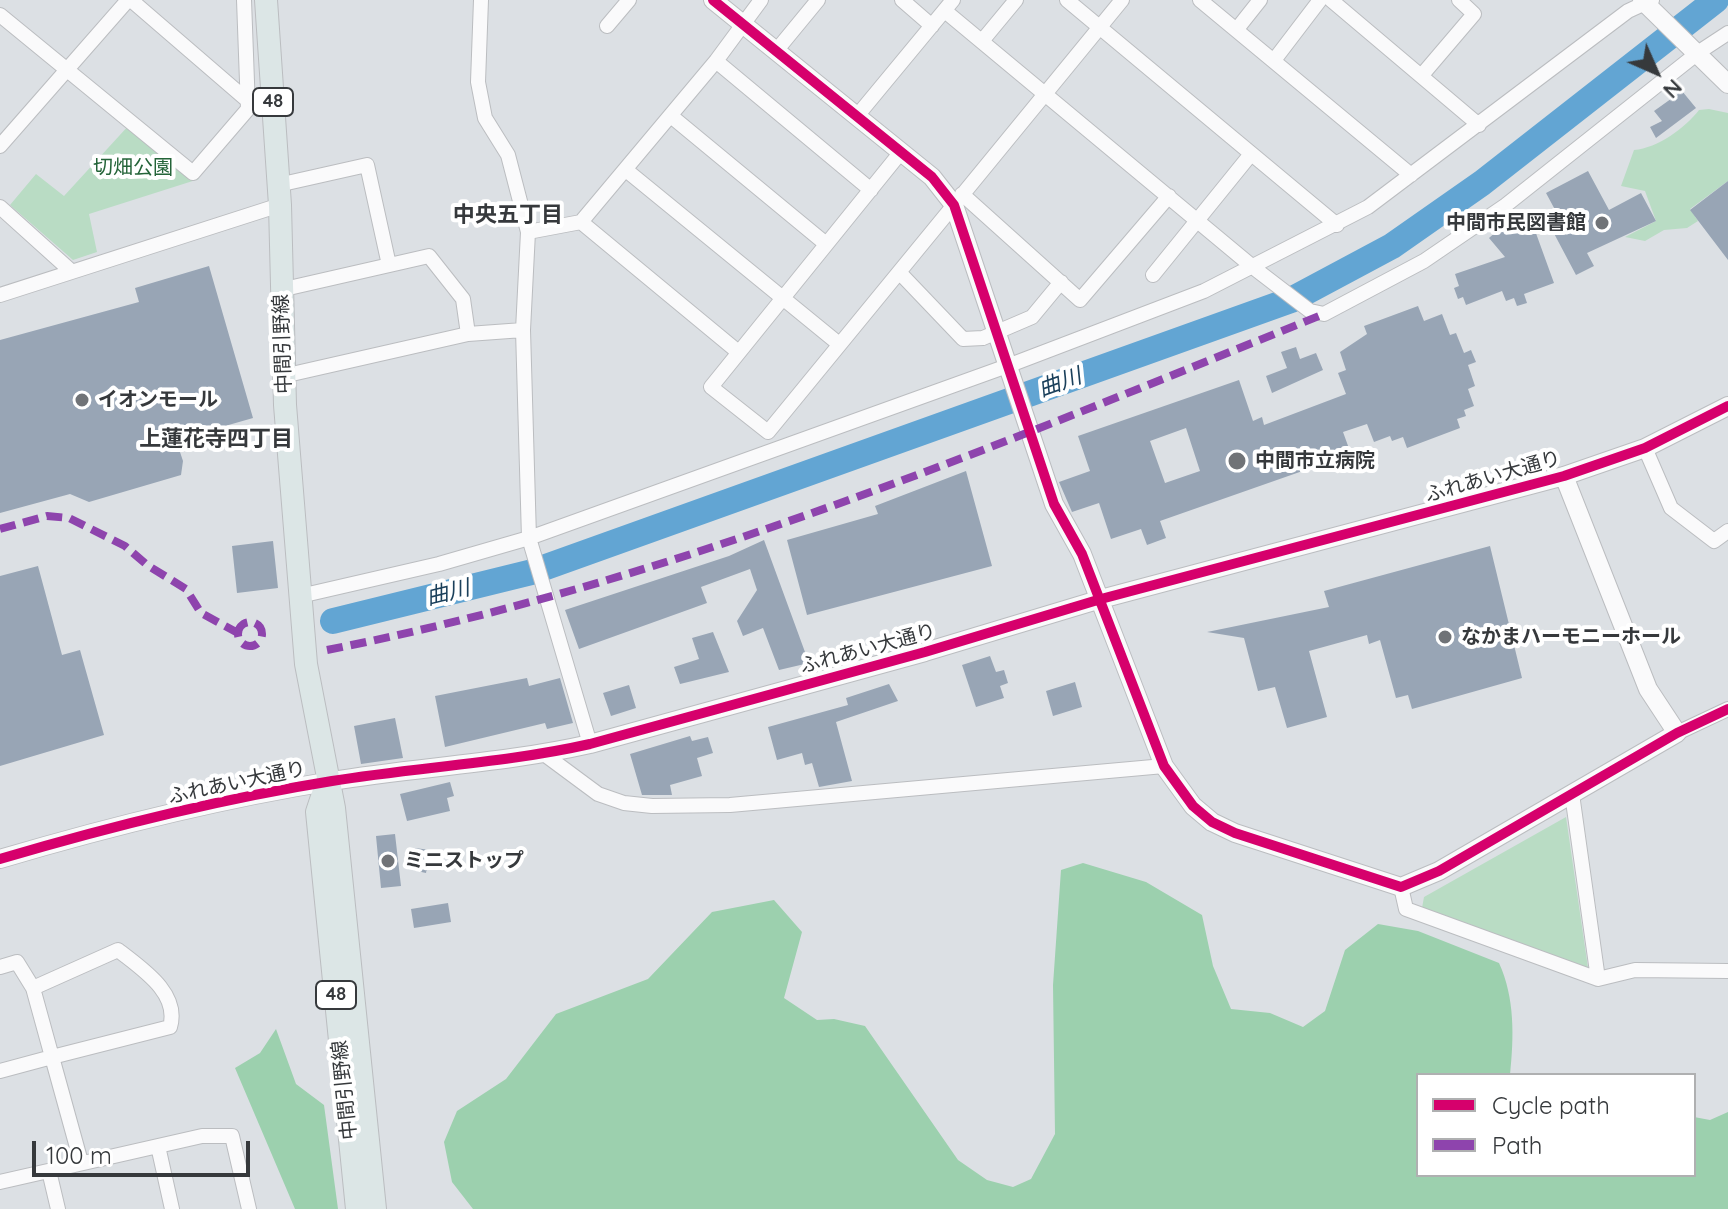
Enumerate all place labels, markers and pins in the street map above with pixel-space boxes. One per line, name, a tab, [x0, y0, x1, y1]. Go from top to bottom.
place label: 中間市民図書館	[1446, 211, 1586, 235]
marker: 中間市民図書館	[1593, 214, 1611, 232]
place label: イオンモール	[98, 388, 218, 412]
marker: イオンモール	[73, 391, 91, 409]
place label: 中間市立病院	[1255, 449, 1375, 473]
marker: 中間市立病院	[1226, 450, 1248, 472]
place label: なかまハーモニーホール	[1461, 625, 1681, 649]
marker: なかまハーモニーホール	[1436, 628, 1454, 646]
place label: ミニストップ	[404, 849, 524, 873]
marker: ミニストップ	[379, 852, 397, 870]

